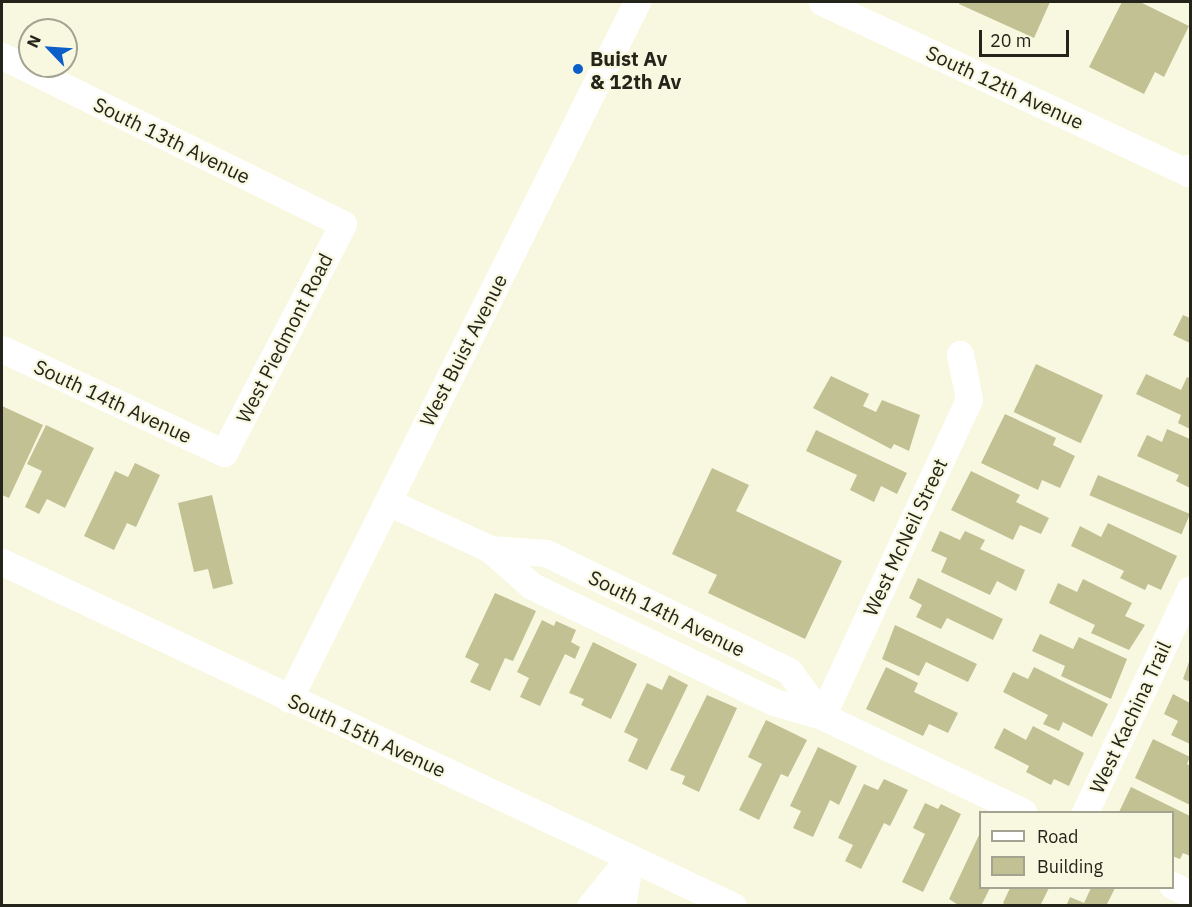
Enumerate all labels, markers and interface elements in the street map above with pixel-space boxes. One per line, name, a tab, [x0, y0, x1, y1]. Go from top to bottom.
north arrow	[18, 18, 78, 78]
scale bar	[982, 18, 1072, 56]
text: 20 m	[990, 29, 1032, 52]
text: N	[22, 32, 45, 51]
street label: South 12th Avenue	[922, 40, 1088, 134]
place label: Buist Av & 12th Av	[590, 46, 681, 93]
marker: Buist Av & 12th Av	[571, 62, 585, 76]
street label: South 13th Avenue	[90, 92, 254, 188]
street label: West Piedmont Road	[231, 249, 337, 427]
street label: West Buist Avenue	[414, 270, 512, 430]
street label: South 14th Avenue	[30, 354, 196, 448]
street label: West McNeil Street	[858, 454, 952, 620]
street label: South 14th Avenue	[585, 565, 749, 661]
street label: West Kachina Trail	[1084, 637, 1176, 797]
street label: South 15th Avenue	[284, 688, 450, 782]
legend	[979, 811, 1174, 889]
text: Road	[1037, 825, 1078, 848]
text: Building	[1037, 855, 1103, 878]

